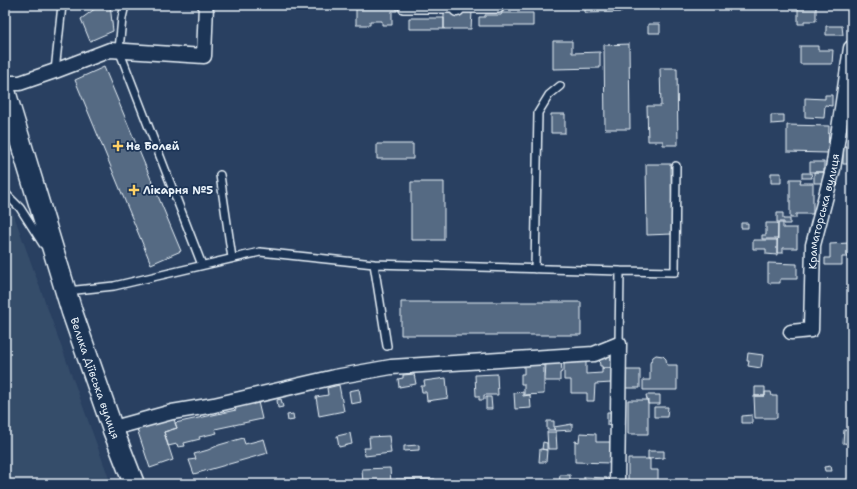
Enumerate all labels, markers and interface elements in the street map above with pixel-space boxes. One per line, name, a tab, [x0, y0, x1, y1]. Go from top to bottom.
place label: Не Болей	[126, 139, 180, 154]
marker: Не Болей	[113, 141, 123, 151]
street label: Краматорська вулиця	[805, 153, 843, 270]
place label: Лікарня №5	[143, 183, 213, 198]
marker: Лікарня №5	[128, 184, 140, 196]
street label: Велика Діївська вулиця	[66, 315, 123, 441]

